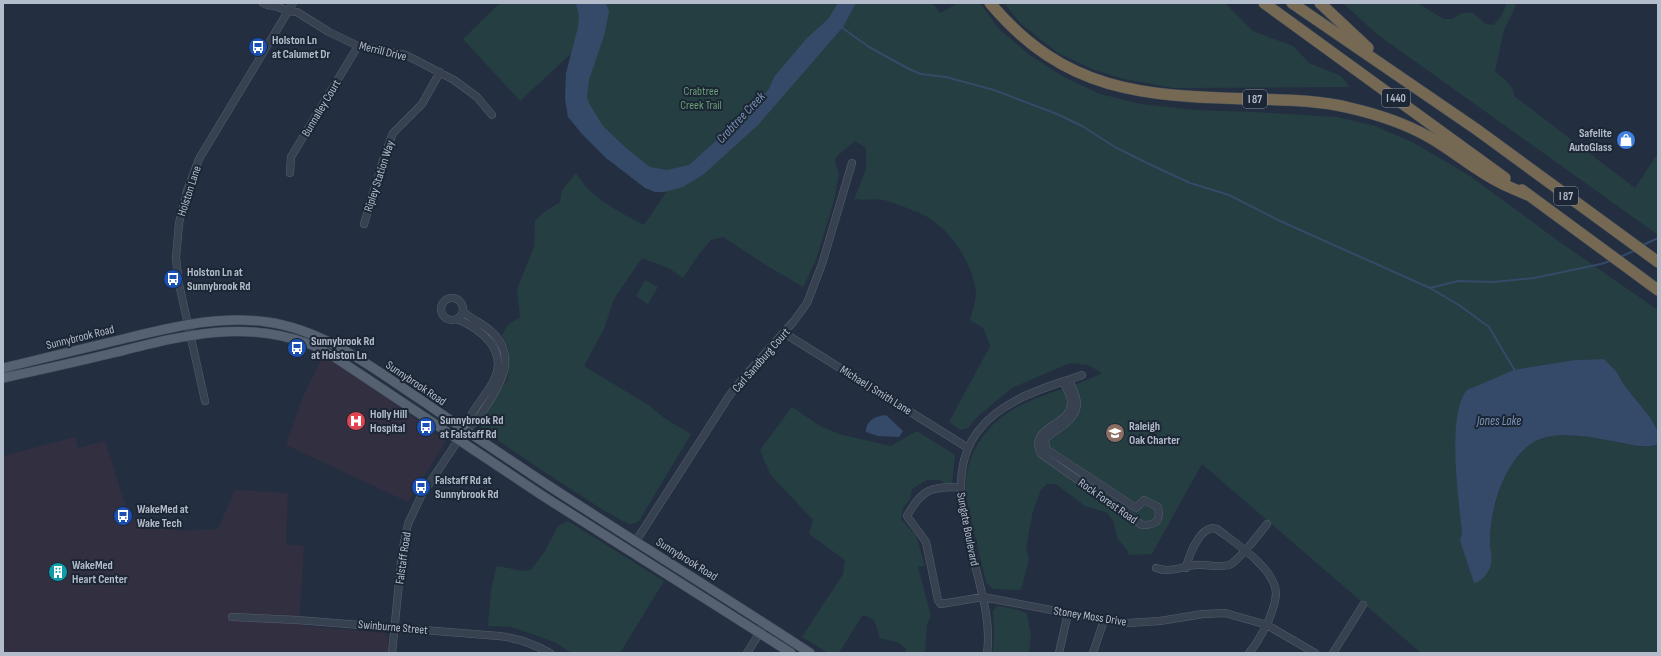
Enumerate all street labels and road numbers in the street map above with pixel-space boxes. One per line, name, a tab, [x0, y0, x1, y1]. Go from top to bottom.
street label: Merrill Drive	[358, 38, 408, 65]
street label: Bunnalley Court	[299, 77, 344, 140]
road number: I 440	[1382, 89, 1410, 107]
road number: I 87	[1243, 90, 1267, 108]
street label: Ripley Station Way	[361, 138, 398, 214]
street label: Holston Lane	[174, 164, 205, 218]
road number: I 87	[1554, 187, 1578, 205]
street label: Sunnybrook Road	[44, 322, 116, 353]
street label: Carl Sandburg Court	[729, 325, 794, 396]
street label: Sunnybrook Road	[383, 358, 449, 409]
street label: Michael J Smith Lane	[837, 362, 915, 419]
street label: Rock Forest Road	[1075, 475, 1140, 527]
street label: Sungate Boulevard	[953, 491, 982, 567]
street label: Falstaff Road	[392, 531, 415, 585]
street label: Sunnybrook Road	[653, 535, 720, 584]
street label: Stoney Moss Drive	[1052, 603, 1128, 630]
street label: Swinburne Street	[357, 617, 429, 638]

